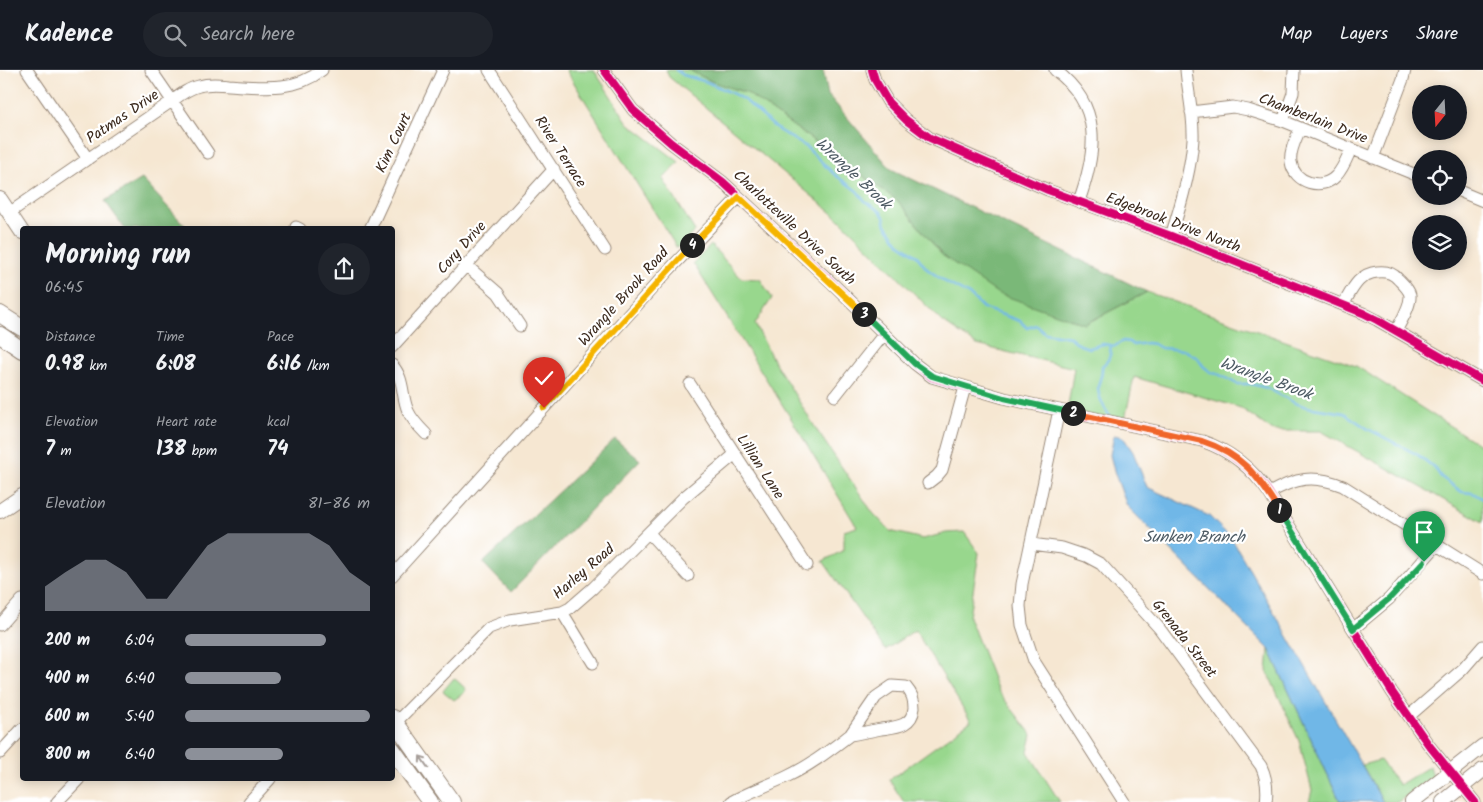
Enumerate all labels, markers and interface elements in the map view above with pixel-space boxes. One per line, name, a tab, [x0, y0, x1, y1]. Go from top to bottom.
search box	[143, 12, 493, 57]
text: Kadence	[25, 15, 113, 54]
text: Search here	[201, 20, 295, 50]
text: Map	[1281, 20, 1312, 49]
text: Layers	[1340, 20, 1388, 49]
text: Share	[1416, 20, 1458, 49]
icon: search	[161, 21, 189, 49]
street label: Patmas Drive	[82, 84, 165, 150]
north arrow	[1412, 85, 1468, 140]
map controls	[1412, 85, 1467, 270]
street label: Chamberlain Drive	[1255, 87, 1371, 151]
street label: Kim Court	[370, 109, 419, 177]
street label: River Terrace	[528, 111, 592, 193]
water label: Wrangle Brook	[809, 132, 899, 218]
button: locate	[1412, 150, 1467, 205]
street label: Charlotteville Drive South	[727, 164, 861, 292]
street label: Edgebrook Drive North	[1102, 186, 1244, 260]
button: layers	[1412, 215, 1467, 270]
street label: Cory Drive	[431, 216, 493, 280]
pin: 4	[680, 232, 704, 258]
text: Morning run	[45, 233, 191, 278]
text: 4	[689, 234, 696, 256]
street label: Wrangle Brook Road	[573, 242, 676, 352]
button: share	[318, 243, 370, 295]
text: 06:45	[45, 275, 83, 300]
pin: 3	[852, 302, 876, 326]
text: 3	[861, 303, 868, 325]
text: Distance	[45, 326, 95, 348]
text: Time	[156, 326, 184, 348]
text: Pace	[267, 326, 294, 348]
text: 0.98	[45, 348, 84, 381]
text: 6:08	[156, 348, 196, 381]
text: 6:16	[267, 348, 301, 381]
water label: Wrangle Brook	[1216, 351, 1318, 408]
text: km	[84, 355, 107, 377]
text: /km	[301, 355, 330, 377]
pin	[523, 357, 565, 408]
icon: check	[530, 364, 558, 392]
pin: 2	[1060, 400, 1086, 426]
text: 2	[1069, 402, 1078, 424]
text: Elevation	[45, 411, 98, 433]
text: Heart rate	[156, 411, 217, 433]
text: kcal	[267, 411, 290, 433]
street label: Lillian Lane	[730, 430, 790, 505]
text: 7	[45, 433, 55, 466]
text: 138	[156, 433, 186, 466]
text: 74	[267, 433, 288, 466]
text: m	[55, 440, 72, 462]
text: bpm	[186, 440, 217, 462]
text: Elevation	[45, 491, 106, 516]
text: 81–86 m	[308, 491, 370, 516]
pin: 1	[1266, 498, 1292, 522]
text: 1	[1277, 499, 1282, 521]
pin	[1403, 511, 1445, 562]
icon: arrive	[1410, 518, 1438, 546]
water label: Sunken Branch	[1143, 525, 1246, 550]
street label: Harley Road	[548, 538, 621, 606]
street label: Grenada Street	[1145, 594, 1223, 684]
text: 200 m	[45, 628, 90, 653]
text: 6:04	[125, 628, 155, 653]
text: 400 m	[45, 666, 89, 691]
text: 6:40	[125, 666, 155, 691]
text: 600 m	[45, 704, 89, 729]
text: 5:40	[125, 704, 154, 729]
text: 800 m	[45, 742, 90, 767]
text: 6:40	[125, 742, 155, 767]
one-way arrow	[419, 755, 429, 769]

